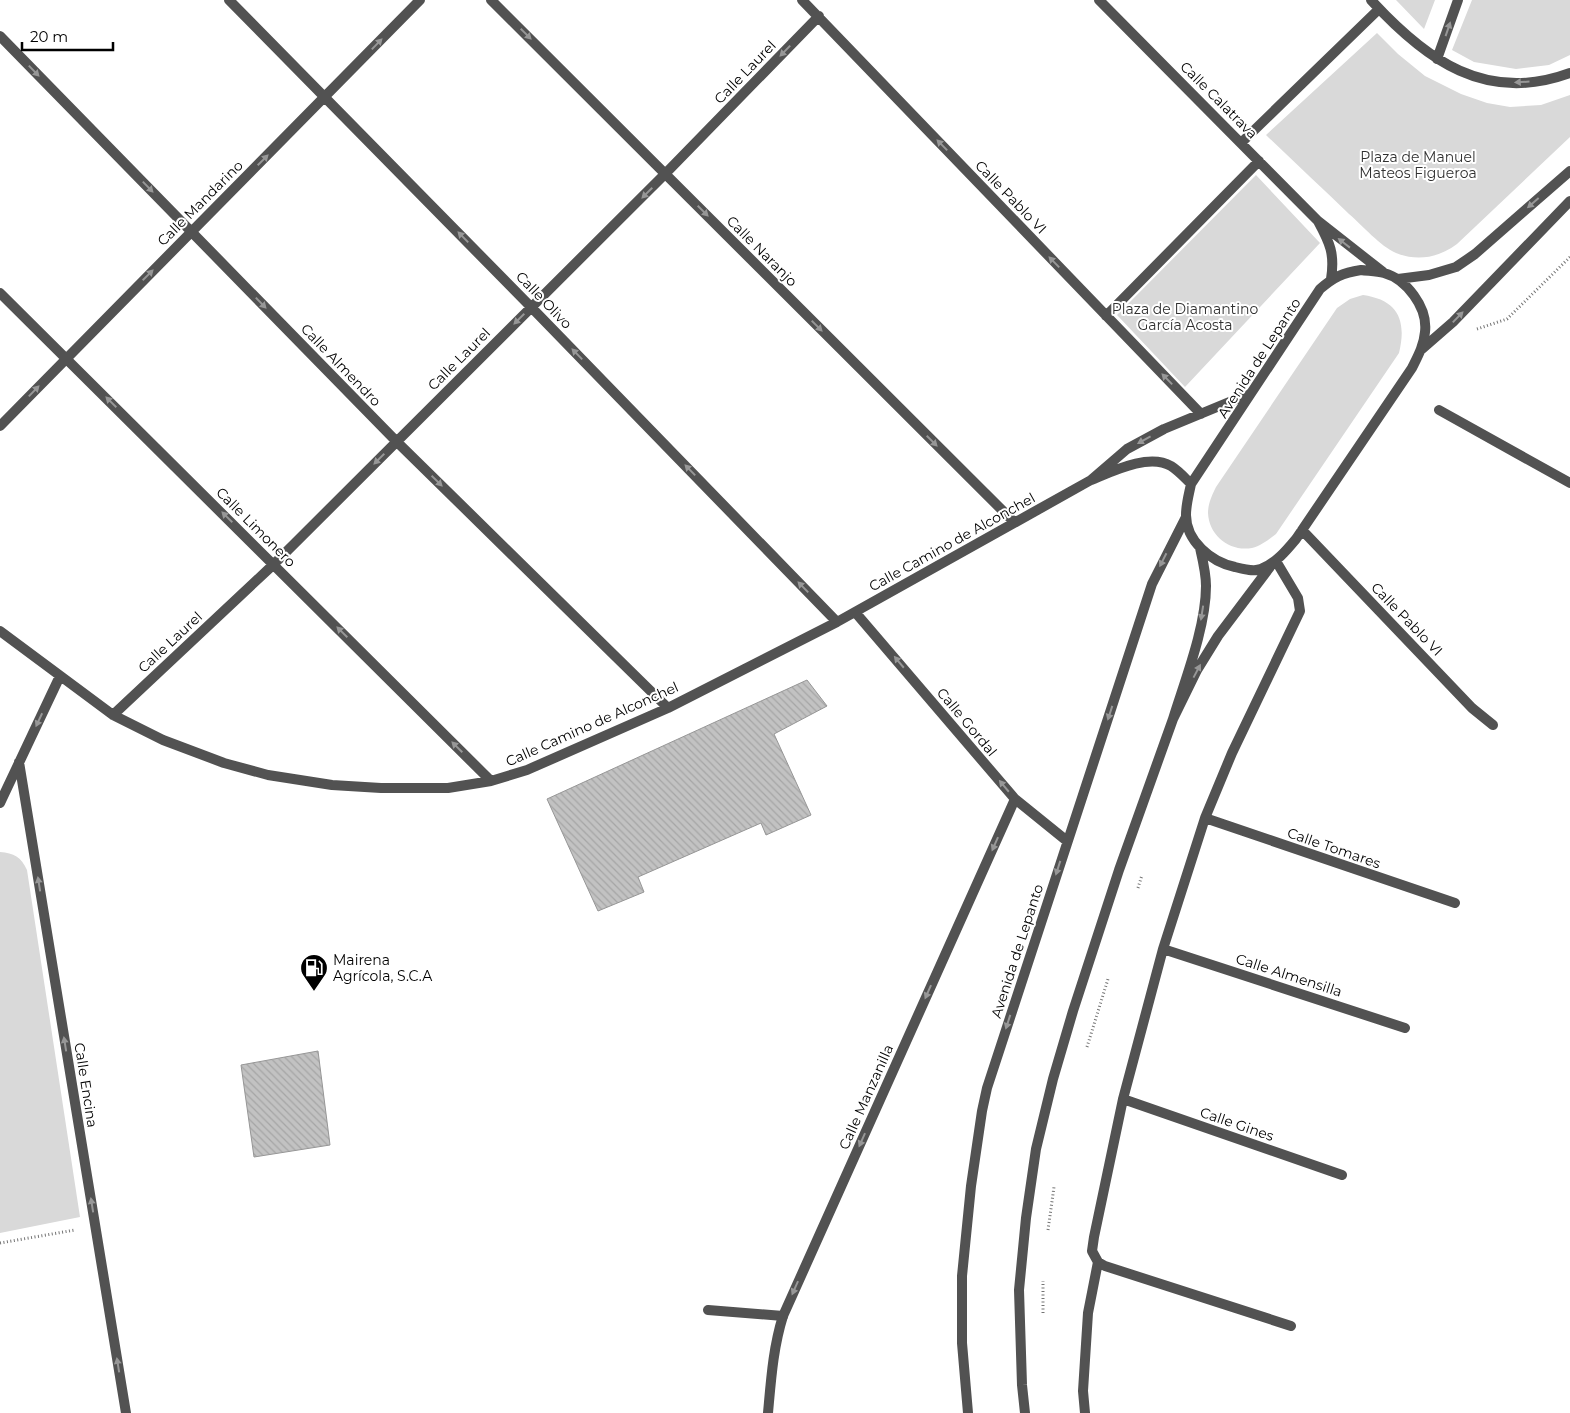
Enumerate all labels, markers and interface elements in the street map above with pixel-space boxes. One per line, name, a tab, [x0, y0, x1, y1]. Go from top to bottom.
scale bar	[22, 20, 114, 52]
one-way arrow	[1444, 22, 1452, 37]
text: 20 m	[30, 27, 68, 46]
one-way arrow	[519, 28, 531, 40]
street label: Calle Laurel	[710, 37, 780, 107]
one-way arrow	[371, 38, 383, 50]
one-way arrow	[779, 45, 791, 57]
street label: Calle Calatrava	[1176, 57, 1262, 143]
one-way arrow	[28, 64, 40, 76]
one-way arrow	[1514, 79, 1530, 87]
one-way arrow	[936, 139, 948, 151]
park label: Plaza de Manuel Mateos Figueroa	[1359, 148, 1477, 182]
one-way arrow	[257, 154, 269, 166]
street label: Calle Mandarino	[153, 156, 247, 250]
street label: Calle Pablo VI	[971, 156, 1051, 238]
one-way arrow	[142, 180, 154, 192]
one-way arrow	[641, 186, 653, 198]
one-way arrow	[1527, 197, 1540, 208]
one-way arrow	[696, 205, 708, 217]
street label: Calle Naranjo	[723, 212, 801, 290]
one-way arrow	[457, 232, 469, 244]
one-way arrow	[1338, 238, 1351, 249]
one-way arrow	[1048, 256, 1060, 268]
street label: Calle Olivo	[512, 267, 576, 333]
one-way arrow	[142, 269, 154, 281]
street label: Avenida de Lepanto	[1213, 294, 1305, 421]
one-way arrow	[255, 297, 267, 309]
park label: Plaza de Diamantino García Acosta	[1112, 300, 1259, 334]
one-way arrow	[1452, 311, 1464, 323]
one-way arrow	[513, 313, 525, 325]
street label: Calle Almendro	[297, 320, 385, 410]
one-way arrow	[811, 320, 823, 332]
street label: Calle Laurel	[424, 324, 494, 394]
one-way arrow	[571, 348, 583, 360]
one-way arrow	[1161, 373, 1173, 385]
one-way arrow	[28, 385, 40, 397]
one-way arrow	[106, 397, 118, 409]
one-way arrow	[926, 435, 938, 447]
one-way arrow	[1136, 436, 1151, 444]
one-way arrow	[373, 452, 385, 464]
one-way arrow	[684, 464, 696, 476]
one-way arrow	[431, 475, 443, 487]
street label: Calle Limonero	[212, 483, 300, 571]
street label: Calle Camino de Alconchel	[866, 489, 1038, 595]
one-way arrow	[221, 511, 233, 523]
one-way arrow	[1159, 553, 1167, 568]
street label: Calle Pablo VI	[1367, 578, 1447, 660]
one-way arrow	[797, 581, 809, 593]
one-way arrow	[1198, 606, 1206, 622]
street label: Calle Laurel	[134, 608, 206, 676]
one-way arrow	[336, 626, 348, 638]
one-way arrow	[893, 656, 904, 669]
one-way arrow	[1192, 665, 1201, 678]
street label: Calle Camino de Alconchel	[503, 678, 681, 770]
street label: Calle Gordal	[933, 684, 1001, 760]
one-way arrow	[1105, 706, 1113, 721]
one-way arrow	[35, 713, 43, 727]
one-way arrow	[451, 741, 463, 753]
one-way arrow	[999, 780, 1010, 792]
street label: Calle Tomares	[1285, 824, 1383, 872]
one-way arrow	[991, 837, 999, 851]
one-way arrow	[1054, 860, 1062, 875]
one-way arrow	[35, 875, 43, 891]
street label: Avenida de Lepanto	[987, 882, 1047, 1020]
street label: Calle Almensilla	[1234, 949, 1344, 1001]
place label: Mairena Agrícola, S.C.A	[333, 951, 433, 985]
fuel station icon: Mairena Agrícola, S.C.A	[299, 953, 329, 992]
one-way arrow	[924, 985, 932, 999]
one-way arrow	[1004, 1015, 1012, 1030]
one-way arrow	[61, 1036, 69, 1052]
street label: Calle Encina	[70, 1041, 102, 1129]
street label: Calle Manzanilla	[835, 1042, 897, 1152]
street label: Calle Gines	[1198, 1103, 1277, 1145]
one-way arrow	[857, 1133, 865, 1147]
one-way arrow	[87, 1196, 95, 1212]
one-way arrow	[791, 1281, 799, 1295]
one-way arrow	[114, 1357, 122, 1373]

